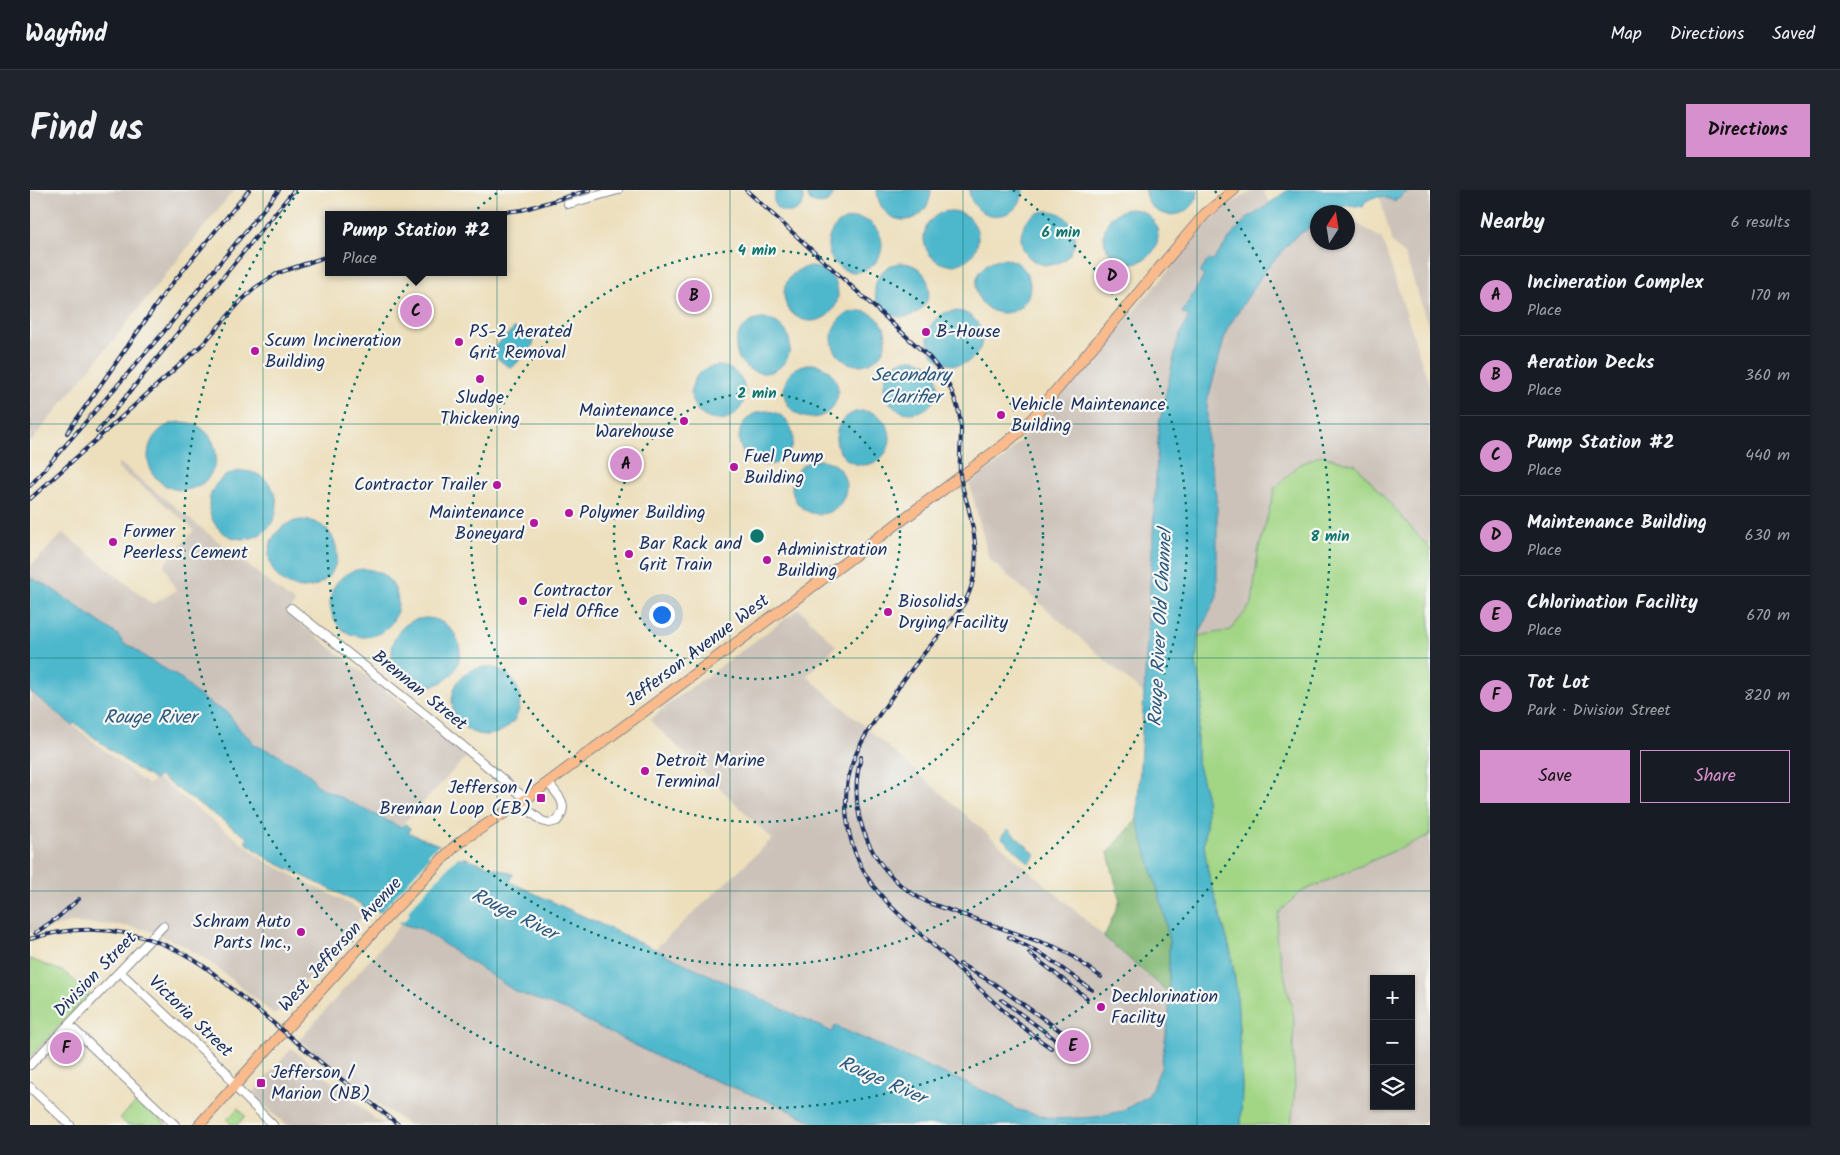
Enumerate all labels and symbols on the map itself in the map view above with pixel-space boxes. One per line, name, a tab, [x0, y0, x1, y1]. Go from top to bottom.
north arrow	[1310, 205, 1355, 250]
text: 6 min	[1042, 221, 1080, 245]
text: 4 min	[738, 239, 776, 263]
pin: D	[1096, 257, 1128, 295]
pin: B	[678, 277, 710, 315]
pin: C	[400, 292, 432, 330]
place label: PS-2 Aerated Grit Removal	[469, 318, 573, 368]
place label: B-House	[936, 318, 1000, 347]
marker: B-House	[920, 326, 932, 338]
place label: Scum Incineration Building	[265, 327, 401, 377]
marker: PS-2 Aerated Grit Removal	[453, 336, 465, 348]
marker: Scum Incineration Building	[249, 345, 261, 357]
water label: Secondary Clarifier	[871, 361, 954, 413]
marker: Sludge Thickening	[474, 373, 486, 385]
text: 2 min	[737, 382, 777, 406]
place label: Sludge Thickening	[440, 384, 520, 434]
place label: Vehicle Maintenance Building	[1011, 391, 1166, 441]
place label: Maintenance Warehouse	[579, 397, 674, 447]
marker: Vehicle Maintenance Building	[995, 409, 1007, 421]
marker: Maintenance Warehouse	[678, 415, 690, 427]
place label: Fuel Pump Building	[744, 443, 824, 493]
pin: A	[610, 445, 642, 483]
marker: Fuel Pump Building	[728, 461, 740, 473]
place label: Contractor Trailer	[354, 471, 488, 500]
marker: Contractor Trailer	[491, 479, 503, 491]
place label: Maintenance Boneyard	[429, 499, 525, 549]
place label: Polymer Building	[579, 499, 706, 528]
marker: Polymer Building	[563, 507, 575, 519]
marker: Maintenance Boneyard	[528, 517, 540, 529]
place label: Former Peerless Cement	[123, 518, 249, 568]
water label: Rouge River Old Channel	[1141, 525, 1181, 727]
text: 8 min	[1310, 525, 1350, 549]
centre of rings	[748, 527, 766, 545]
place label: Bar Rack and Grit Train	[639, 530, 743, 580]
marker: Former Peerless Cement	[107, 536, 119, 548]
place label: Administration Building	[777, 536, 887, 586]
marker: Bar Rack and Grit Train	[623, 548, 635, 560]
marker: Administration Building	[761, 554, 773, 566]
place label: Contractor Field Office	[533, 577, 619, 627]
street label: Jefferson Avenue West	[620, 587, 777, 715]
place label: Biosolids Drying Facility	[898, 588, 1008, 638]
marker: Contractor Field Office	[517, 595, 529, 607]
your location	[649, 602, 675, 628]
marker: Biosolids Drying Facility	[882, 606, 894, 618]
street label: Brennan Street	[365, 643, 474, 739]
water label: Rouge River	[104, 703, 200, 733]
place label: Detroit Marine Terminal	[655, 747, 765, 797]
marker: Detroit Marine Terminal	[639, 765, 651, 777]
place label: Jefferson / Brennan Loop (EB)	[379, 774, 533, 824]
marker: Jefferson / Brennan Loop (EB)	[535, 792, 547, 804]
street label: West Jefferson Avenue	[272, 871, 410, 1019]
water label: Rouge River	[466, 881, 565, 951]
place label: Schram Auto Parts Inc.,	[193, 908, 291, 958]
street label: Division Street	[47, 924, 145, 1025]
marker: Schram Auto Parts Inc.,	[295, 926, 307, 938]
street label: Victoria Street	[141, 969, 240, 1066]
place label: Dechlorination Facility	[1111, 983, 1218, 1033]
marker: Dechlorination Facility	[1095, 1001, 1107, 1013]
pin: E	[1057, 1027, 1089, 1065]
pin: F	[50, 1029, 82, 1067]
water label: Rouge River	[834, 1048, 934, 1115]
place label: Jefferson / Marion (NB)	[271, 1059, 370, 1109]
marker: Jefferson / Marion (NB)	[255, 1077, 267, 1089]

